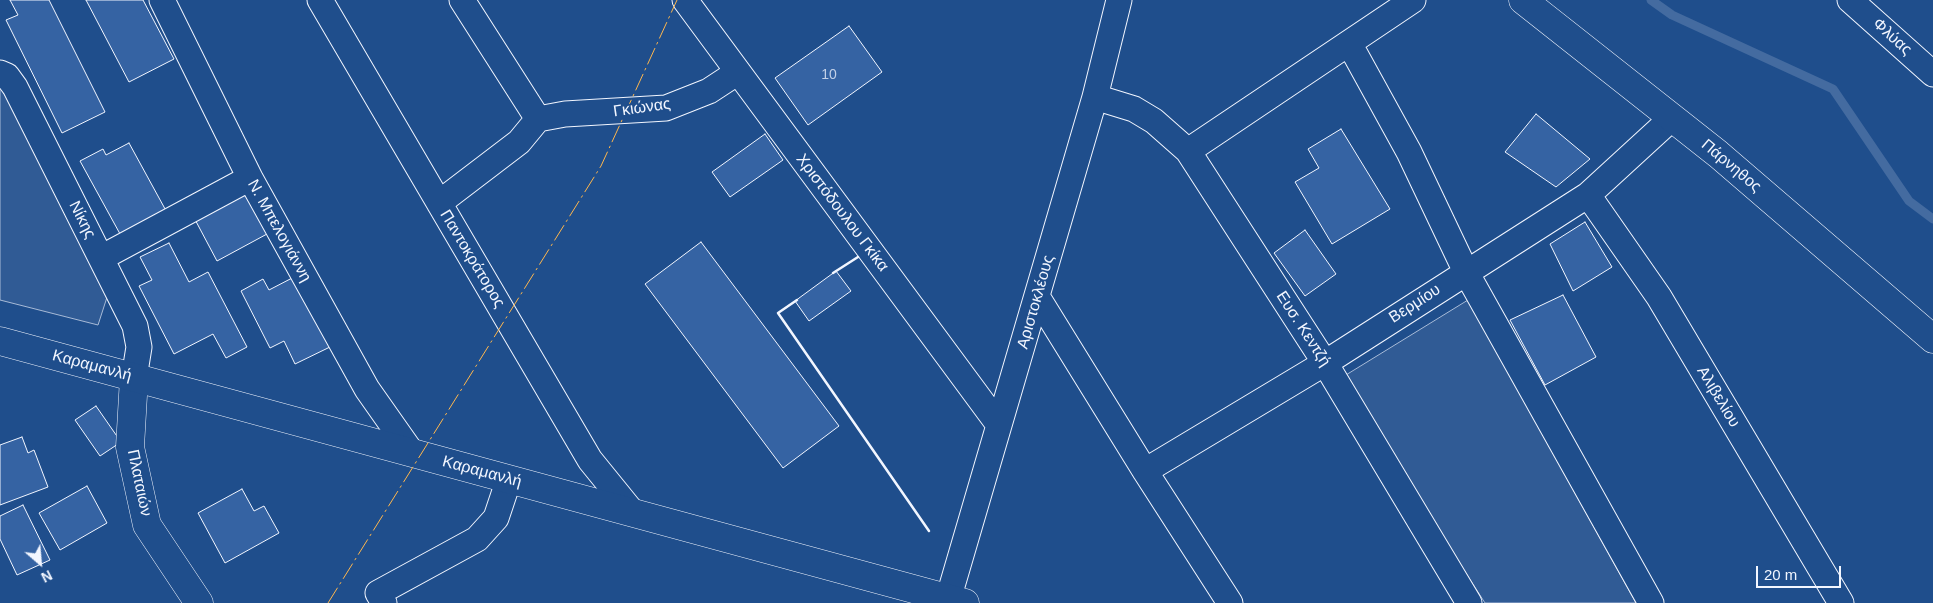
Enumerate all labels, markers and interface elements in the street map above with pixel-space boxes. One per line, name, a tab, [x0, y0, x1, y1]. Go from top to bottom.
street label: Φλύας	[1868, 14, 1916, 60]
house number: 10	[821, 67, 837, 83]
street label: Γκιώνας	[612, 94, 672, 122]
street label: Πάρνηθος	[1697, 135, 1765, 197]
street label: Χριστόδουλου Γκίκα	[792, 150, 892, 276]
street label: Ν. Μπελογιάννη	[243, 176, 315, 286]
street label: Νίκης	[64, 198, 100, 242]
street label: Παντοκράτορος	[435, 207, 509, 311]
street label: Αριστοκλέους	[1013, 253, 1059, 351]
street label: Βερμίου	[1386, 280, 1444, 328]
street label: Ευσ. Κεντζή	[1272, 288, 1334, 370]
street label: Καραμανλή	[50, 346, 134, 386]
street label: Αλιβελίου	[1692, 363, 1744, 431]
street label: Πλαταιών	[123, 448, 155, 518]
street label: Καραμανλή	[440, 452, 524, 492]
north arrow	[15, 538, 65, 588]
scale bar	[1758, 556, 1843, 588]
text: 20 m	[1764, 566, 1797, 583]
text: N	[39, 567, 55, 586]

